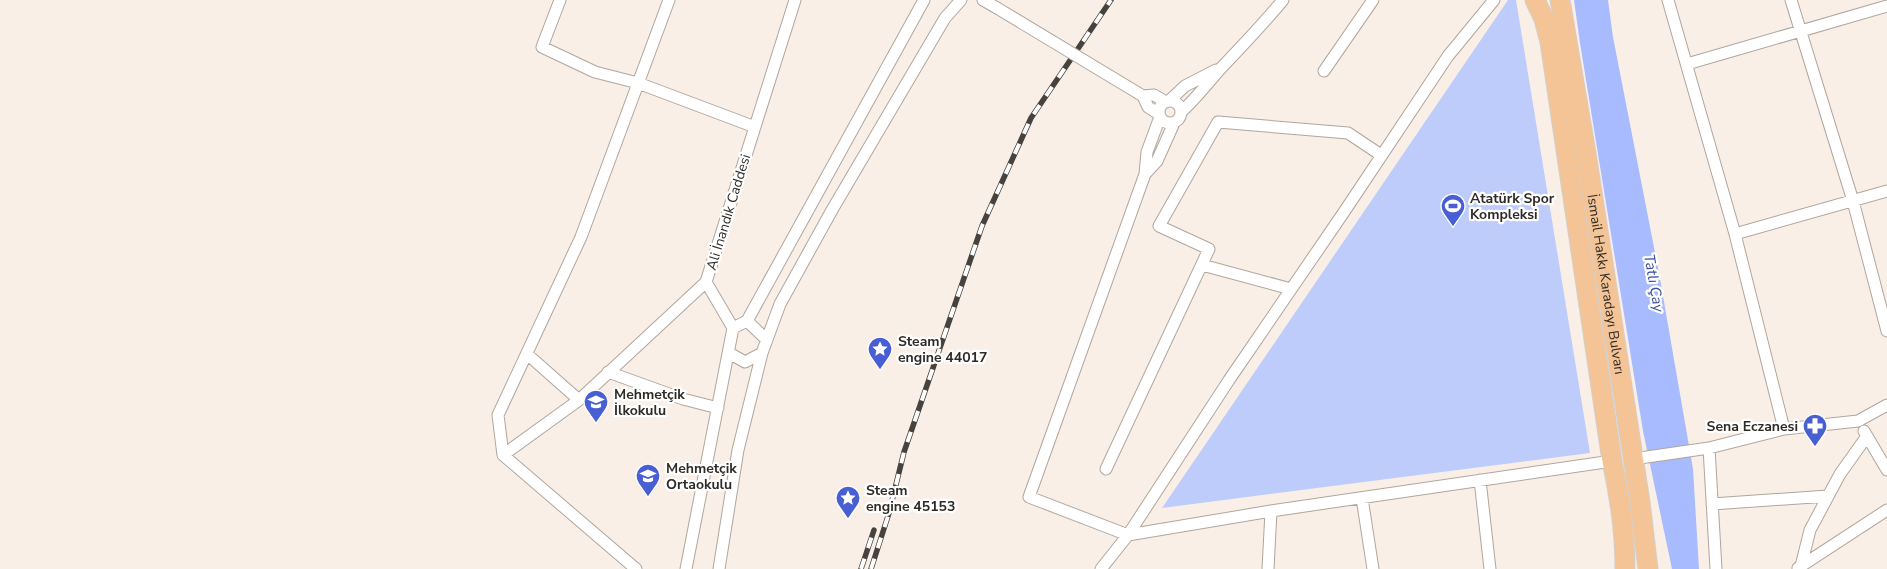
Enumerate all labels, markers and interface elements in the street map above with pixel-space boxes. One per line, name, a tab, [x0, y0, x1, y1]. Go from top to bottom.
street label: Ali İnandık Caddesi	[702, 152, 755, 273]
place label: Atatürk Spor Kompleksi	[1470, 189, 1555, 224]
sports icon: Atatürk Spor Kompleksi	[1440, 193, 1466, 227]
street label: İsmail Hakkı Karadayı Bulvarı	[1583, 193, 1629, 376]
water label: Tatlı Çay	[1639, 253, 1669, 315]
place label: Steam engine 44017	[898, 332, 987, 367]
place icon: Steam engine 44017	[867, 336, 893, 370]
place label: Mehmetçik İlkokulu	[614, 385, 685, 420]
school or university icon: Mehmetçik İlkokulu	[583, 389, 609, 423]
pharmacy icon: Sena Eczanesi	[1802, 413, 1828, 447]
place label: Sena Eczanesi	[1707, 417, 1798, 436]
place label: Mehmetçik Ortaokulu	[666, 459, 737, 494]
school or university icon: Mehmetçik Ortaokulu	[635, 463, 661, 497]
place label: Steam engine 45153	[866, 481, 955, 516]
place icon: Steam engine 45153	[835, 485, 861, 519]

